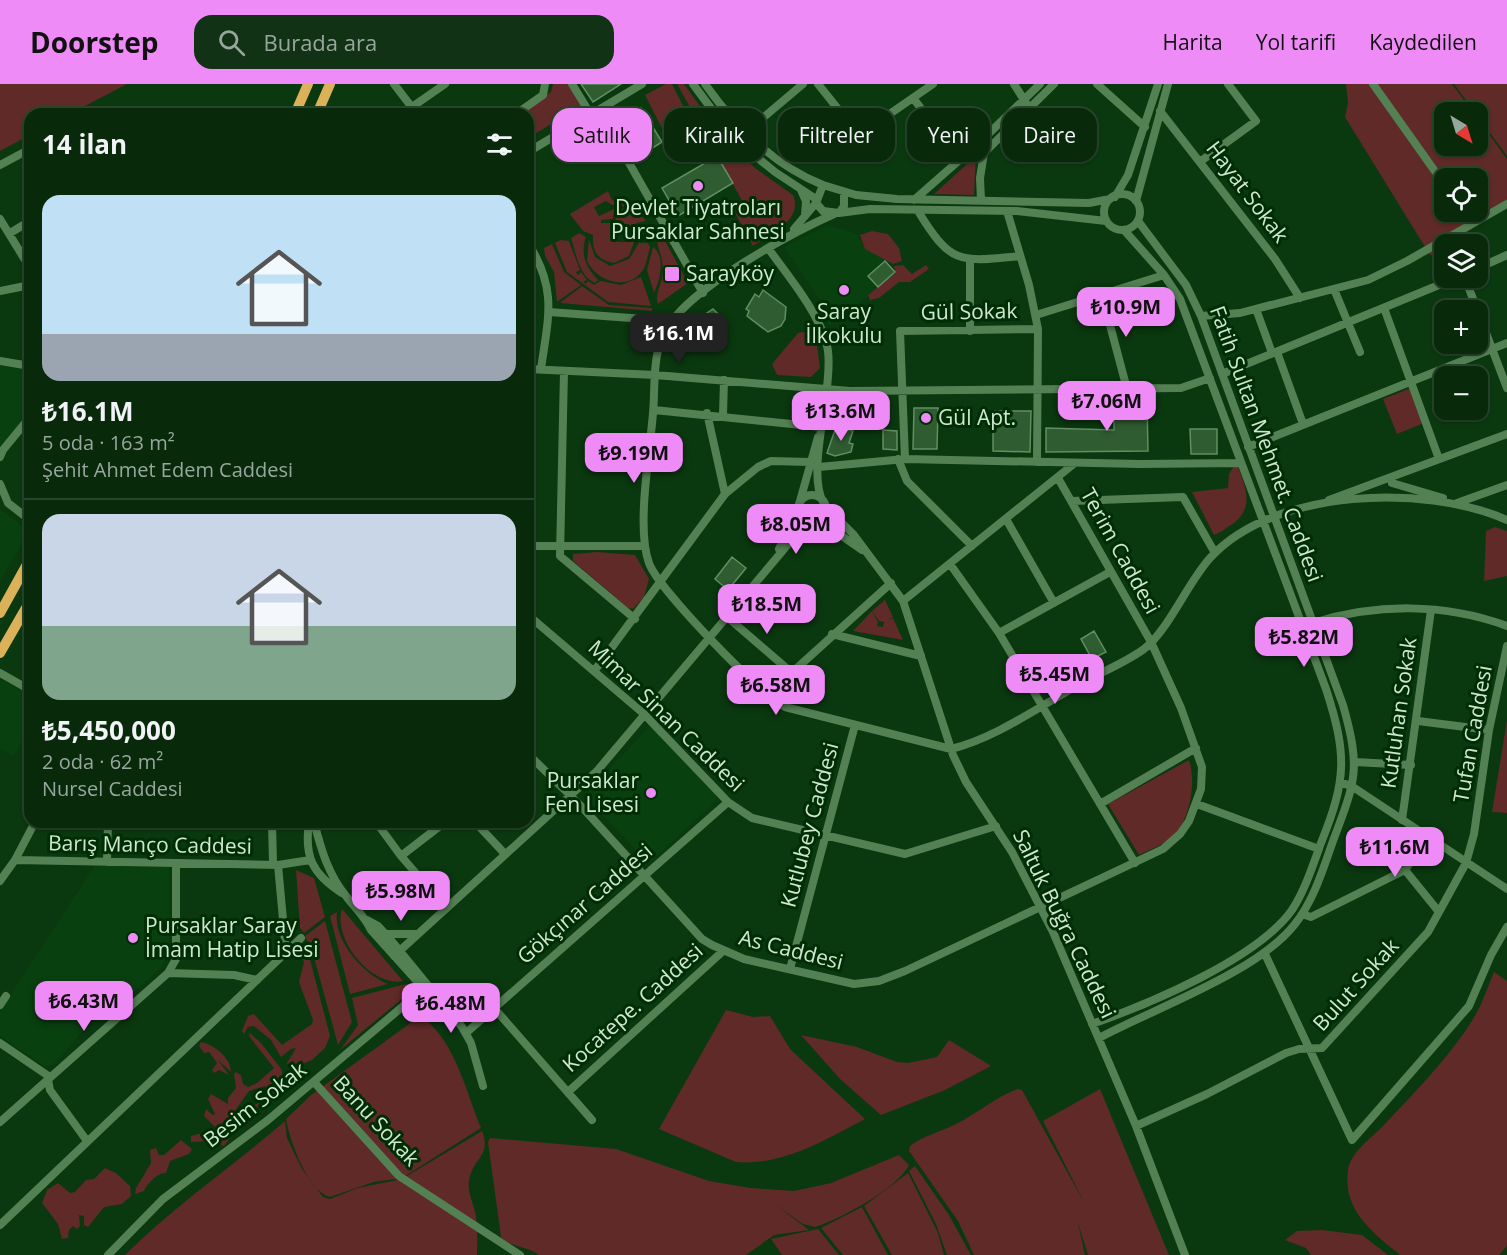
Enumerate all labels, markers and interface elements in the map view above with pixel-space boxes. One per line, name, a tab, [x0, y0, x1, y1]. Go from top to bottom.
search box	[194, 15, 614, 69]
text: Doorstep	[30, 23, 158, 61]
icon: search	[215, 26, 248, 59]
text: Burada ara	[263, 27, 377, 57]
text: Harita	[1162, 28, 1223, 56]
text: Yol tarifi	[1256, 28, 1336, 56]
text: Kaydedilen	[1369, 28, 1477, 56]
north arrow	[1434, 102, 1488, 156]
map controls	[1434, 102, 1488, 420]
chip: Satılık	[552, 108, 652, 162]
chip: Kiralık	[664, 108, 766, 162]
chip: Filtreler	[778, 108, 895, 162]
chip: Yeni	[907, 108, 990, 162]
chip: Daire	[1002, 108, 1097, 162]
text: 14 ilan	[42, 126, 127, 162]
icon: filters	[483, 128, 516, 161]
street label: Hayat Sokak	[1200, 135, 1295, 248]
button: locate	[1434, 168, 1488, 222]
marker: Devlet Tiyatroları Pursaklar Sahnesi	[691, 179, 705, 193]
place label: Devlet Tiyatroları Pursaklar Sahnesi	[611, 193, 785, 245]
icon: home	[225, 234, 333, 342]
button: layers	[1434, 234, 1488, 288]
place label: Sarayköy	[686, 259, 775, 287]
marker: Sarayköy	[663, 265, 681, 283]
marker: Saray İlkokulu	[837, 283, 851, 297]
pin: ₺10.9M	[1077, 287, 1175, 338]
text: ₺10.9M	[1091, 293, 1161, 320]
street label: Gül Sokak	[920, 296, 1018, 326]
place label: Saray İlkokulu	[806, 297, 882, 349]
button: +	[1434, 300, 1488, 354]
street label: Fatih Sultan Mehmet. Caddesi	[1204, 302, 1330, 586]
pin: ₺16.1M	[630, 313, 728, 364]
text: ₺16.1M	[644, 319, 714, 346]
button: −	[1434, 366, 1488, 420]
pin: ₺7.06M	[1058, 381, 1156, 432]
text: ₺7.06M	[1072, 387, 1142, 414]
pin: ₺13.6M	[792, 391, 890, 442]
text: ₺16.1M	[42, 393, 133, 429]
text: ₺13.6M	[806, 397, 876, 424]
place label: Gül Apt.	[938, 403, 1016, 431]
marker: Gül Apt.	[919, 411, 933, 425]
text: 5 oda · 163 m²	[42, 429, 175, 456]
pin: ₺9.19M	[585, 433, 683, 484]
text: ₺9.19M	[599, 439, 669, 466]
text: Şehit Ahmet Edem Caddesi	[42, 456, 293, 483]
street label: Terim Caddesi	[1075, 483, 1167, 618]
pin: ₺8.05M	[747, 504, 845, 555]
text: ₺8.05M	[761, 510, 831, 537]
icon: home	[225, 553, 333, 661]
pin: ₺18.5M	[718, 584, 816, 635]
text: ₺18.5M	[732, 590, 802, 617]
pin: ₺5.82M	[1255, 617, 1353, 668]
text: ₺5.82M	[1269, 623, 1339, 650]
street label: Mimar Sinan Caddesi	[583, 633, 751, 797]
street label: Kutluhan Sokak	[1374, 636, 1422, 790]
pin: ₺5.45M	[1006, 654, 1104, 705]
text: ₺5.45M	[1020, 660, 1090, 687]
street label: Tufan Caddesi	[1446, 663, 1498, 805]
pin: ₺6.58M	[727, 665, 825, 716]
text: ₺6.58M	[741, 671, 811, 698]
text: ₺5,450,000	[42, 712, 176, 748]
street label: Kutlubey Caddesi	[774, 739, 845, 910]
text: 2 oda · 62 m²	[42, 748, 163, 775]
place label: Pursaklar Fen Lisesi	[545, 766, 639, 818]
text: Nursel Caddesi	[42, 775, 183, 802]
marker: Pursaklar Fen Lisesi	[644, 786, 658, 800]
street label: Saltuk Buğra Caddesi	[1007, 825, 1123, 1023]
pin: ₺11.6M	[1346, 827, 1444, 878]
street label: Barış Manço Caddesi	[48, 828, 252, 860]
text: ₺11.6M	[1360, 833, 1430, 860]
street label: Gökçınar Caddesi	[511, 837, 658, 970]
pin: ₺5.98M	[352, 871, 450, 922]
text: ₺5.98M	[366, 877, 436, 904]
place label: Pursaklar Saray İmam Hatip Lisesi	[145, 911, 319, 963]
street label: As Caddesi	[736, 923, 846, 975]
marker: Pursaklar Saray İmam Hatip Lisesi	[126, 931, 140, 945]
street label: Bulut Sokak	[1306, 932, 1404, 1037]
street label: Kocatepe. Caddesi	[556, 937, 709, 1078]
pin: ₺6.43M	[35, 981, 133, 1032]
pin: ₺6.48M	[402, 983, 500, 1034]
text: ₺6.43M	[49, 987, 119, 1014]
text: ₺6.48M	[416, 989, 486, 1016]
street label: Besim Sokak	[197, 1055, 312, 1153]
street label: Banu Sokak	[328, 1069, 426, 1172]

